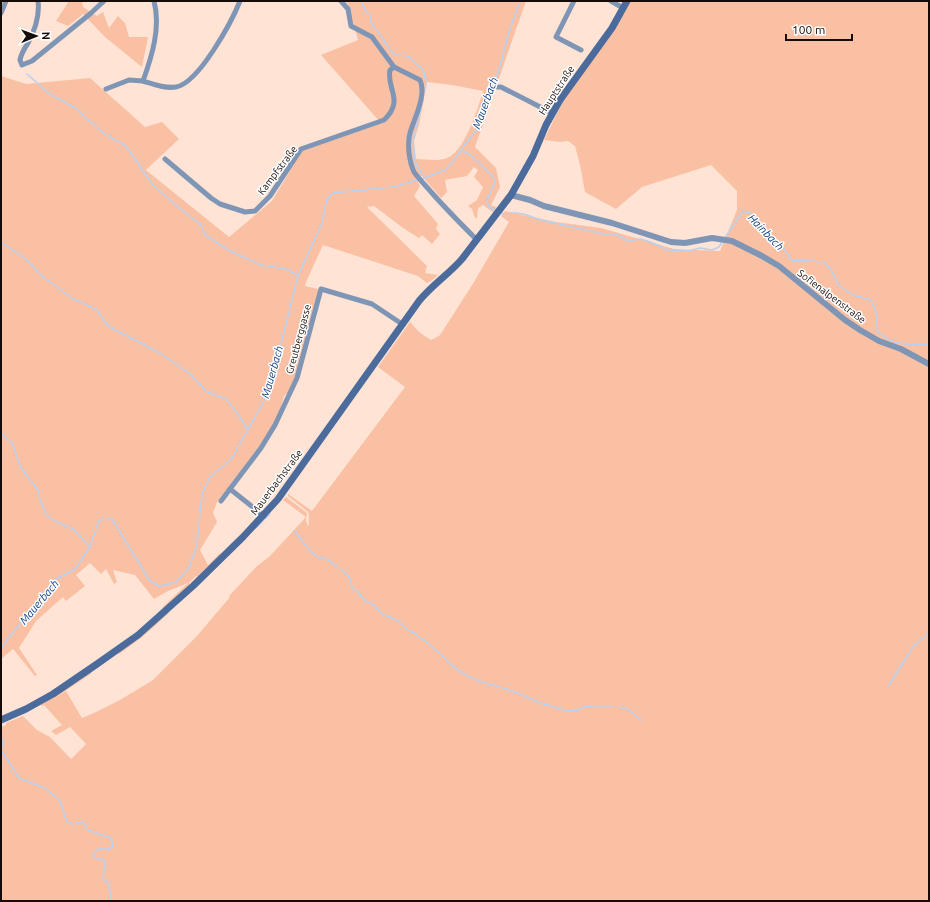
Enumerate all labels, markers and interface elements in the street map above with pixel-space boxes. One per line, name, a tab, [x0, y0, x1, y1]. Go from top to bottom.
north arrow	[16, 16, 56, 56]
scale bar	[786, 16, 852, 42]
text: 100 m	[792, 23, 825, 36]
text: N	[40, 32, 52, 40]
street label: Hauptstraße	[536, 64, 576, 117]
water label: Mauerbach	[470, 76, 500, 130]
street label: Kampfstraße	[255, 144, 299, 197]
water label: Hainbach	[746, 212, 786, 252]
street label: Sofienalpenstraße	[796, 267, 868, 326]
street label: Greutberggasse	[284, 303, 313, 375]
water label: Mauerbach	[259, 344, 285, 400]
street label: Mauerbachstraße	[248, 447, 305, 517]
water label: Mauerbach	[17, 577, 61, 627]

